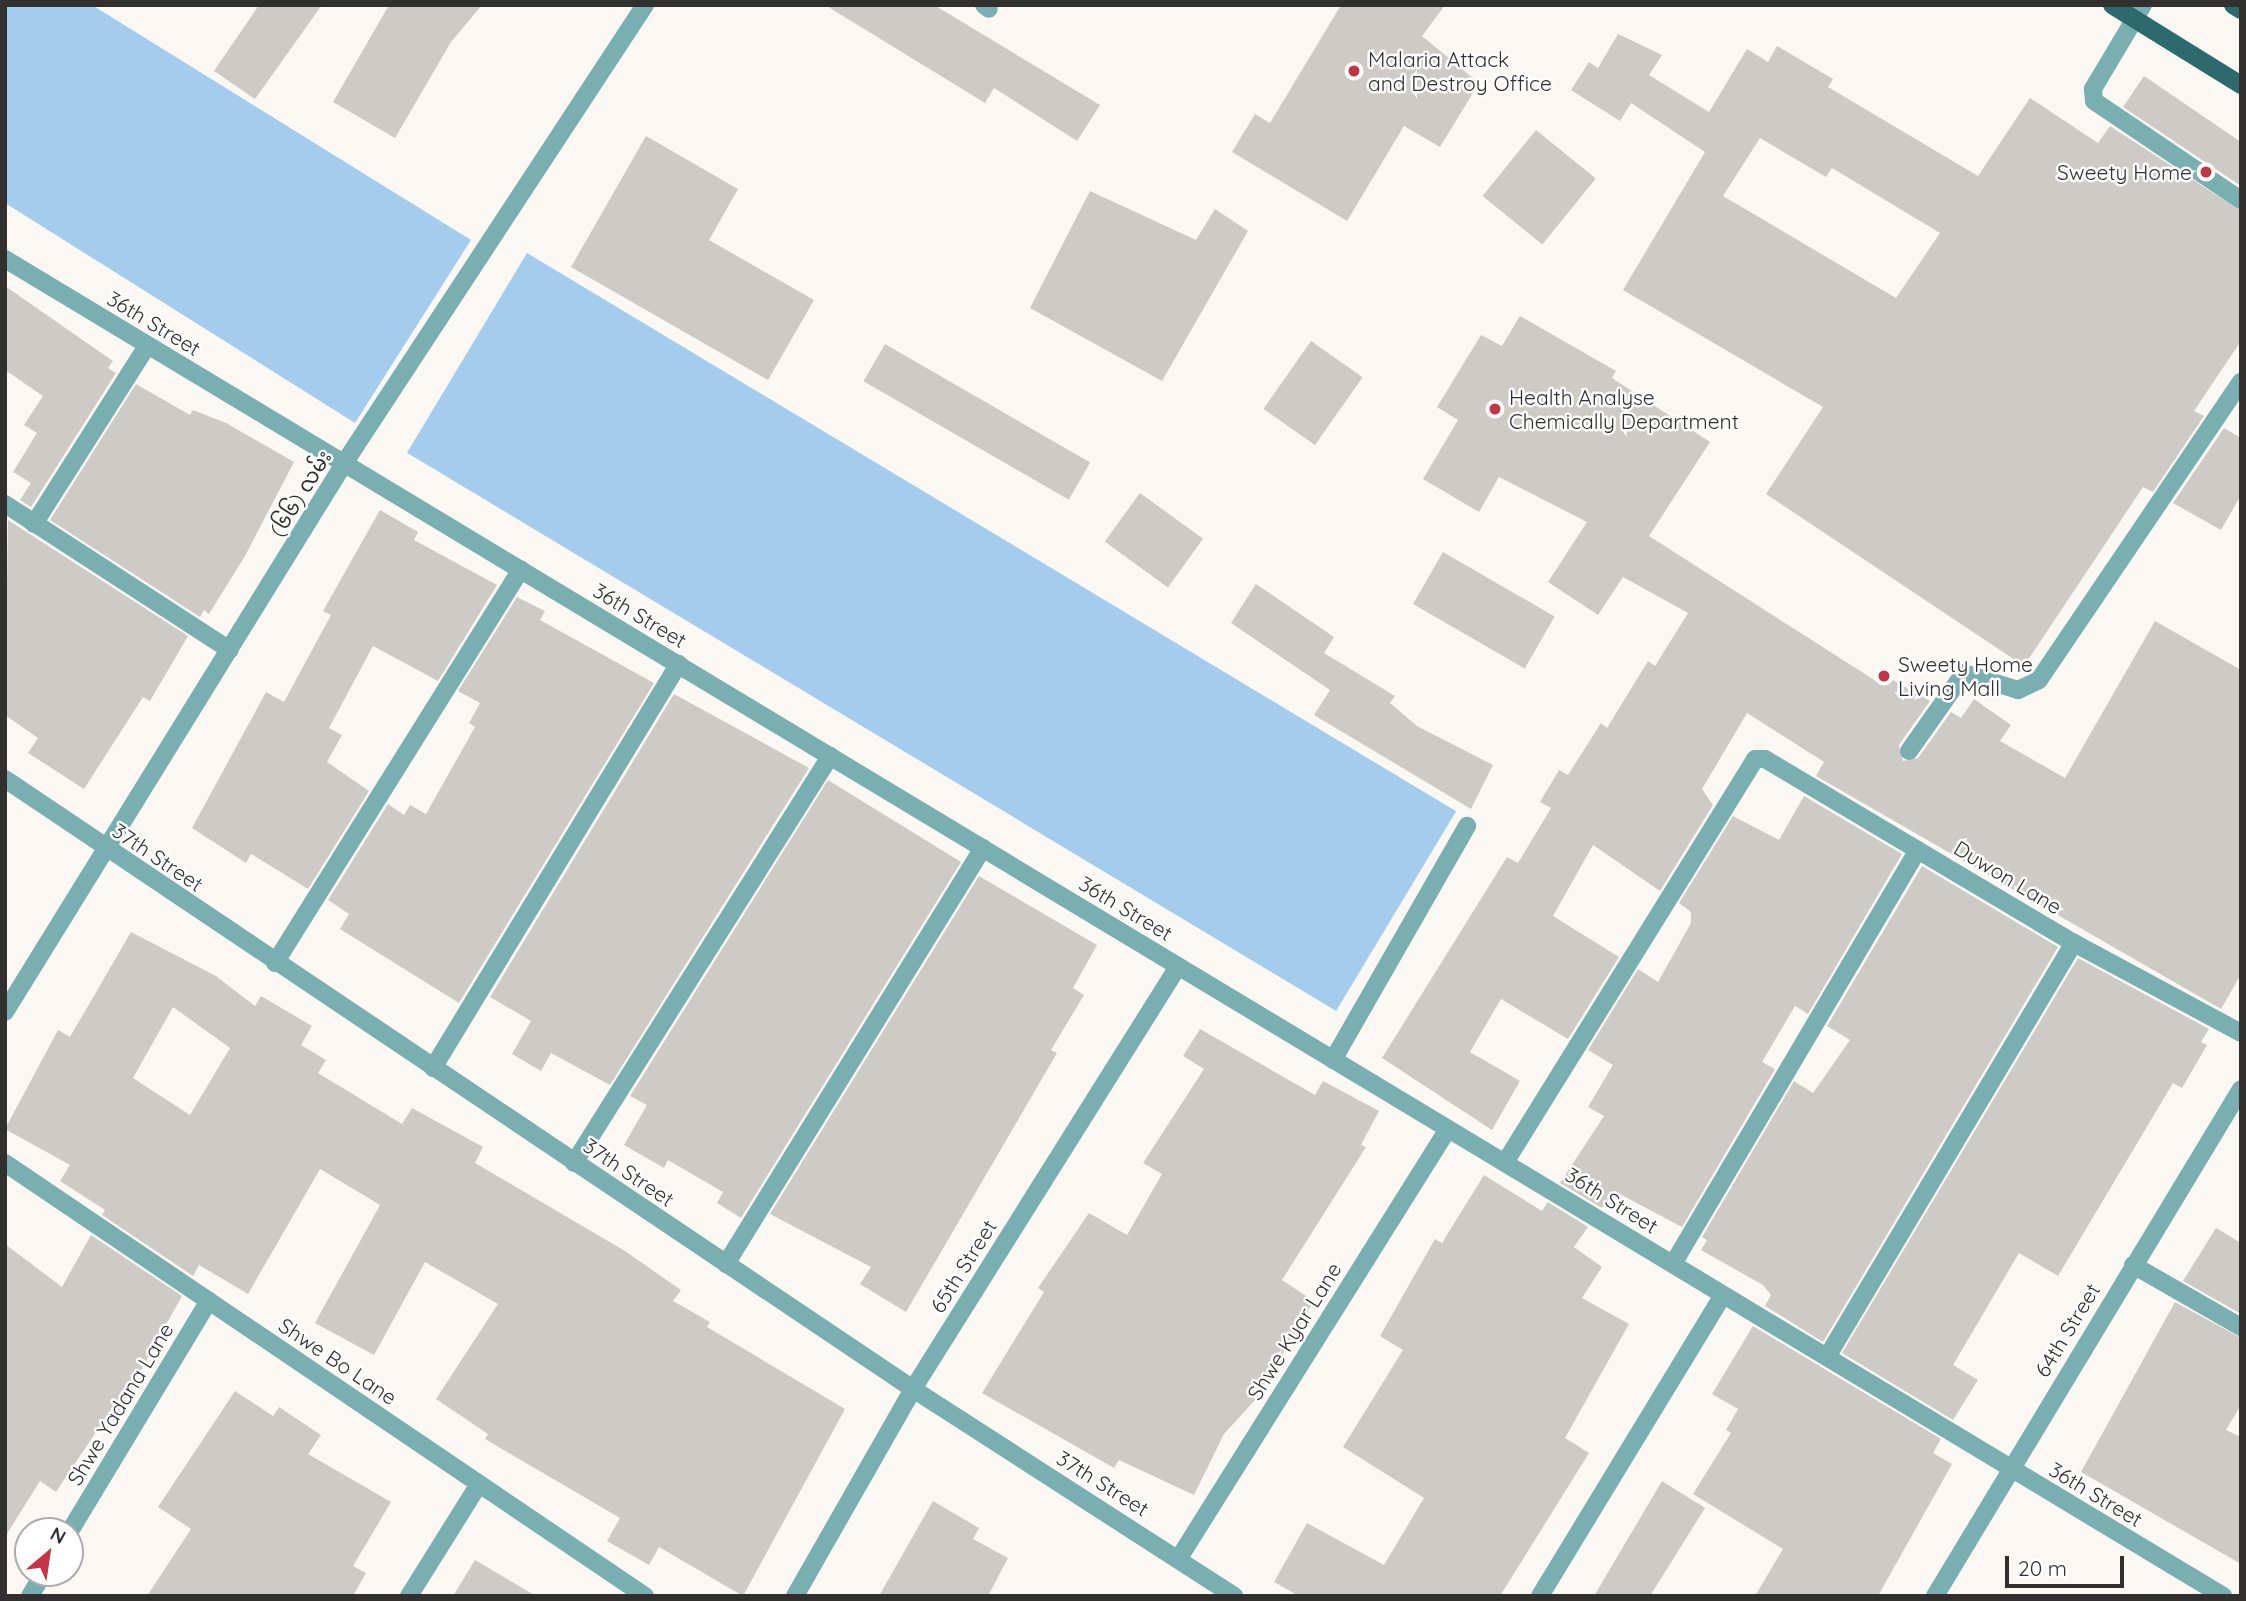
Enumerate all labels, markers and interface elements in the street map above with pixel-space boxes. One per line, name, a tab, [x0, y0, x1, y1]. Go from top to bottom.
place label: Malaria Attack and Destroy Office	[1368, 46, 1552, 96]
marker: Malaria Attack and Destroy Office	[1346, 63, 1362, 79]
place label: Sweety Home	[2057, 159, 2192, 185]
marker: Sweety Home	[2198, 164, 2214, 180]
street label: 36th Street	[103, 285, 205, 361]
place label: Health Analyse Chemically Department	[1509, 384, 1739, 434]
marker: Health Analyse Chemically Department	[1487, 401, 1503, 417]
street label: (၆၆) လမ်း	[264, 445, 336, 541]
street label: 36th Street	[589, 577, 691, 653]
place label: Sweety Home Living Mall	[1898, 651, 2033, 701]
marker: Sweety Home Living Mall	[1876, 668, 1892, 684]
street label: 37th Street	[108, 817, 208, 897]
street label: Duwon Lane	[1950, 835, 2066, 919]
street label: 36th Street	[1075, 870, 1177, 946]
street label: 37th Street	[579, 1132, 679, 1212]
street label: 36th Street	[1561, 1162, 1663, 1238]
street label: 65th Street	[925, 1215, 1001, 1317]
street label: Shwe Kyar Lane	[1242, 1258, 1346, 1404]
street label: 64th Street	[2029, 1279, 2105, 1381]
street label: Shwe Bo Lane	[274, 1312, 402, 1410]
street label: Shwe Yadana Lane	[62, 1318, 178, 1490]
street label: 37th Street	[1052, 1445, 1154, 1521]
street label: 36th Street	[2045, 1456, 2147, 1532]
north arrow	[14, 1517, 84, 1587]
text: N	[46, 1522, 70, 1549]
scale bar	[2008, 1542, 2127, 1586]
text: 20 m	[2018, 1555, 2067, 1581]

